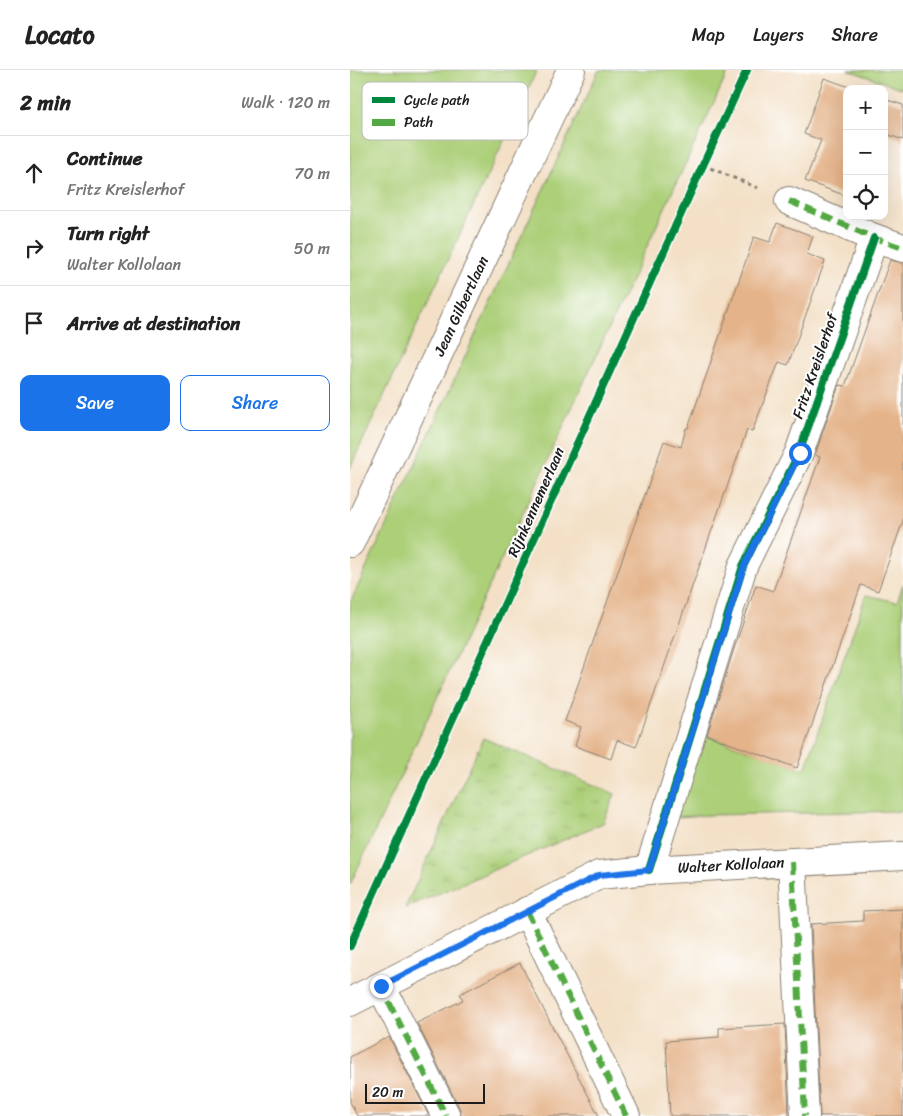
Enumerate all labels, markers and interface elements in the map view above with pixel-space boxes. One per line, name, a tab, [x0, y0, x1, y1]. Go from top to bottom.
text: Locato	[25, 14, 95, 56]
text: Map	[692, 19, 725, 51]
text: Layers	[753, 19, 804, 51]
text: Share	[832, 19, 878, 51]
legend	[362, 82, 528, 140]
text: 2 min	[20, 84, 71, 122]
map controls	[843, 85, 888, 220]
button: +	[843, 85, 888, 130]
text: Walk · 120 m	[241, 88, 330, 117]
text: Cycle path	[404, 88, 470, 113]
text: Path	[404, 110, 433, 135]
button: −	[843, 130, 888, 175]
text: Continue	[67, 142, 143, 175]
icon: ahead	[20, 159, 48, 187]
text: 70 m	[294, 159, 330, 188]
text: Fritz Kreislerhof	[67, 175, 185, 204]
button: locate	[843, 175, 888, 220]
text: Turn right	[67, 217, 149, 250]
icon: right	[20, 234, 48, 262]
text: 50 m	[294, 234, 330, 263]
text: Walter Kollolaan	[67, 250, 181, 279]
street label: Jean Gilbertlaan	[426, 252, 496, 361]
text: Arrive at destination	[67, 307, 240, 340]
street label: Fritz Kreislerhof	[785, 308, 846, 422]
icon: arrive	[20, 309, 48, 337]
button: Save	[20, 375, 170, 431]
button: Share	[180, 375, 330, 431]
route start	[789, 442, 812, 465]
street label: Rijnkennemerlaan	[500, 443, 572, 561]
street label: Walter Kollolaan	[677, 849, 785, 881]
route end	[370, 975, 393, 998]
text: 20 m	[372, 1080, 403, 1105]
scale bar	[365, 1081, 485, 1104]

